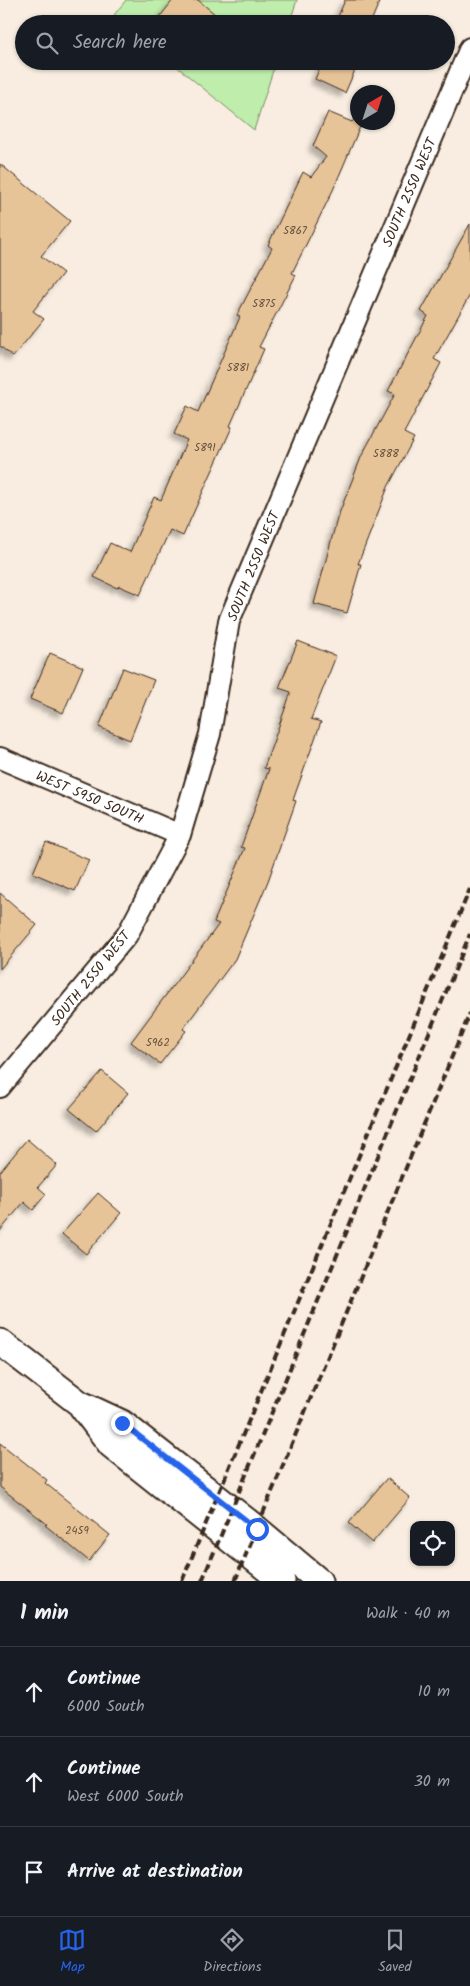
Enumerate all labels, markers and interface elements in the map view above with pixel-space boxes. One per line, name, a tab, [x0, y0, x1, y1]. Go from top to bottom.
search box	[15, 15, 455, 70]
text: Search here	[73, 28, 167, 58]
icon: search	[33, 29, 61, 57]
north arrow	[350, 85, 395, 130]
street label: SOUTH 2550 WEST	[377, 133, 443, 250]
house number: 5867	[283, 222, 308, 240]
house number: 5875	[252, 295, 277, 313]
house number: 5881	[227, 359, 249, 377]
house number: 5891	[194, 439, 216, 457]
house number: 5888	[373, 445, 399, 463]
street label: SOUTH 2550 WEST	[222, 507, 287, 625]
street label: WEST 5950 SOUTH	[32, 765, 147, 831]
street label: SOUTH 2550 WEST	[46, 925, 137, 1031]
house number: 5962	[146, 1034, 170, 1052]
route end	[111, 1412, 134, 1435]
route start	[246, 1518, 269, 1541]
map controls	[410, 1521, 455, 1566]
button: locate	[410, 1521, 455, 1566]
house number: 2459	[65, 1522, 89, 1540]
text: 1 min	[20, 1597, 69, 1630]
text: Walk · 40 m	[366, 1601, 450, 1626]
text: Continue	[67, 1664, 140, 1694]
icon: ahead	[20, 1678, 48, 1706]
text: 10 m	[418, 1679, 450, 1704]
text: 6000 South	[67, 1694, 145, 1719]
text: Continue	[67, 1754, 140, 1784]
icon: ahead	[20, 1768, 48, 1796]
text: 30 m	[414, 1769, 450, 1794]
text: West 6000 South	[67, 1784, 184, 1809]
text: Arrive at destination	[67, 1857, 243, 1887]
icon: arrive	[20, 1858, 48, 1886]
tab: Map	[58, 1926, 86, 1978]
tab: Directions	[203, 1926, 261, 1978]
tab: Saved	[378, 1926, 412, 1978]

